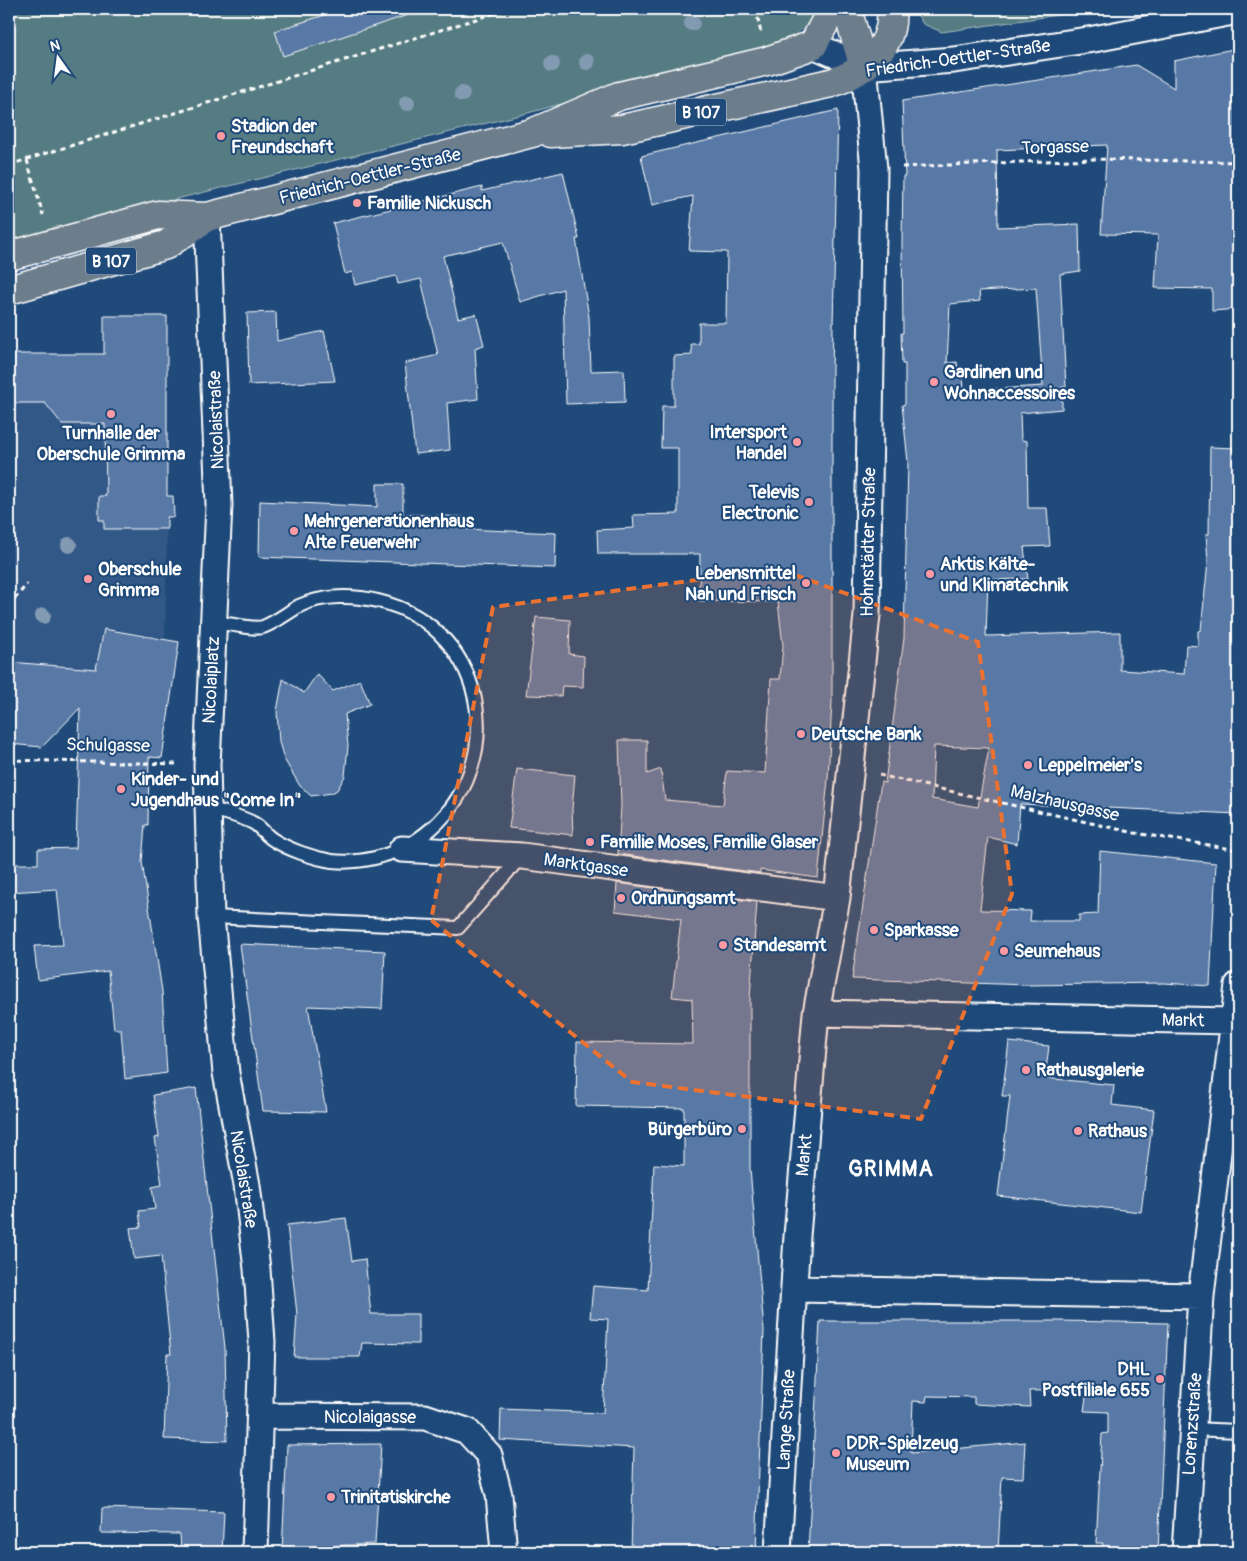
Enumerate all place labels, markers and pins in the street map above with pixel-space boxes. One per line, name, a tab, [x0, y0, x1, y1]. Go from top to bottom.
place label: Stadion der Freundschaft	[231, 115, 334, 159]
marker: Stadion der Freundschaft	[215, 130, 227, 142]
place label: Familie Nickusch	[367, 192, 492, 215]
marker: Familie Nickusch	[351, 197, 363, 209]
place label: Gardinen und Wohnaccessoires	[944, 361, 1076, 405]
marker: Gardinen und Wohnaccessoires	[928, 376, 940, 388]
marker: Turnhalle der Oberschule Grimma	[105, 408, 117, 420]
place label: Intersport Handel	[709, 421, 788, 465]
place label: Turnhalle der Oberschule Grimma	[37, 422, 186, 466]
marker: Intersport Handel	[791, 436, 803, 448]
place label: Televis Electronic	[722, 481, 800, 525]
marker: Televis Electronic	[803, 496, 815, 508]
place label: Mehrgenerationenhaus Alte Feuerwehr	[304, 510, 475, 554]
marker: Mehrgenerationenhaus Alte Feuerwehr	[288, 525, 300, 537]
place label: Arktis Kälte- und Klimatechnik	[940, 553, 1069, 597]
place label: Oberschule Grimma	[98, 558, 183, 602]
place label: Lebensmittel Nah und Frisch	[685, 562, 797, 606]
marker: Arktis Kälte- und Klimatechnik	[924, 568, 936, 580]
marker: Oberschule Grimma	[82, 573, 94, 585]
marker: Lebensmittel Nah und Frisch	[800, 577, 812, 589]
place label: Deutsche Bank	[811, 723, 922, 746]
marker: Deutsche Bank	[795, 728, 807, 740]
place label: Leppelmeier's	[1038, 754, 1143, 777]
marker: Leppelmeier's	[1022, 759, 1034, 771]
place label: Kinder- und Jugendhaus "Come In"	[131, 768, 302, 812]
marker: Kinder- und Jugendhaus "Come In"	[115, 783, 127, 795]
place label: Familie Moses, Familie Glaser	[600, 831, 819, 854]
marker: Familie Moses, Familie Glaser	[584, 836, 596, 848]
place label: Ordnungsamt	[631, 887, 736, 910]
marker: Ordnungsamt	[615, 892, 627, 904]
place label: Sparkasse	[884, 919, 960, 942]
marker: Sparkasse	[868, 924, 880, 936]
place label: Standesamt	[733, 934, 827, 957]
marker: Standesamt	[717, 939, 729, 951]
place label: Seumehaus	[1014, 940, 1101, 963]
marker: Seumehaus	[998, 945, 1010, 957]
place label: Rathausgalerie	[1036, 1059, 1145, 1082]
marker: Rathausgalerie	[1020, 1064, 1032, 1076]
place label: Bürgerbüro	[648, 1118, 732, 1141]
place label: Rathaus	[1088, 1120, 1148, 1143]
marker: Bürgerbüro	[736, 1123, 748, 1135]
marker: Rathaus	[1072, 1125, 1084, 1137]
place label: DHL Postfiliale 655	[1042, 1358, 1150, 1402]
marker: DHL Postfiliale 655	[1154, 1373, 1166, 1385]
place label: DDR-Spielzeug Museum	[846, 1432, 958, 1476]
marker: DDR-Spielzeug Museum	[830, 1447, 842, 1459]
place label: Trinitatiskirche	[340, 1486, 452, 1509]
marker: Trinitatiskirche	[325, 1491, 337, 1503]

